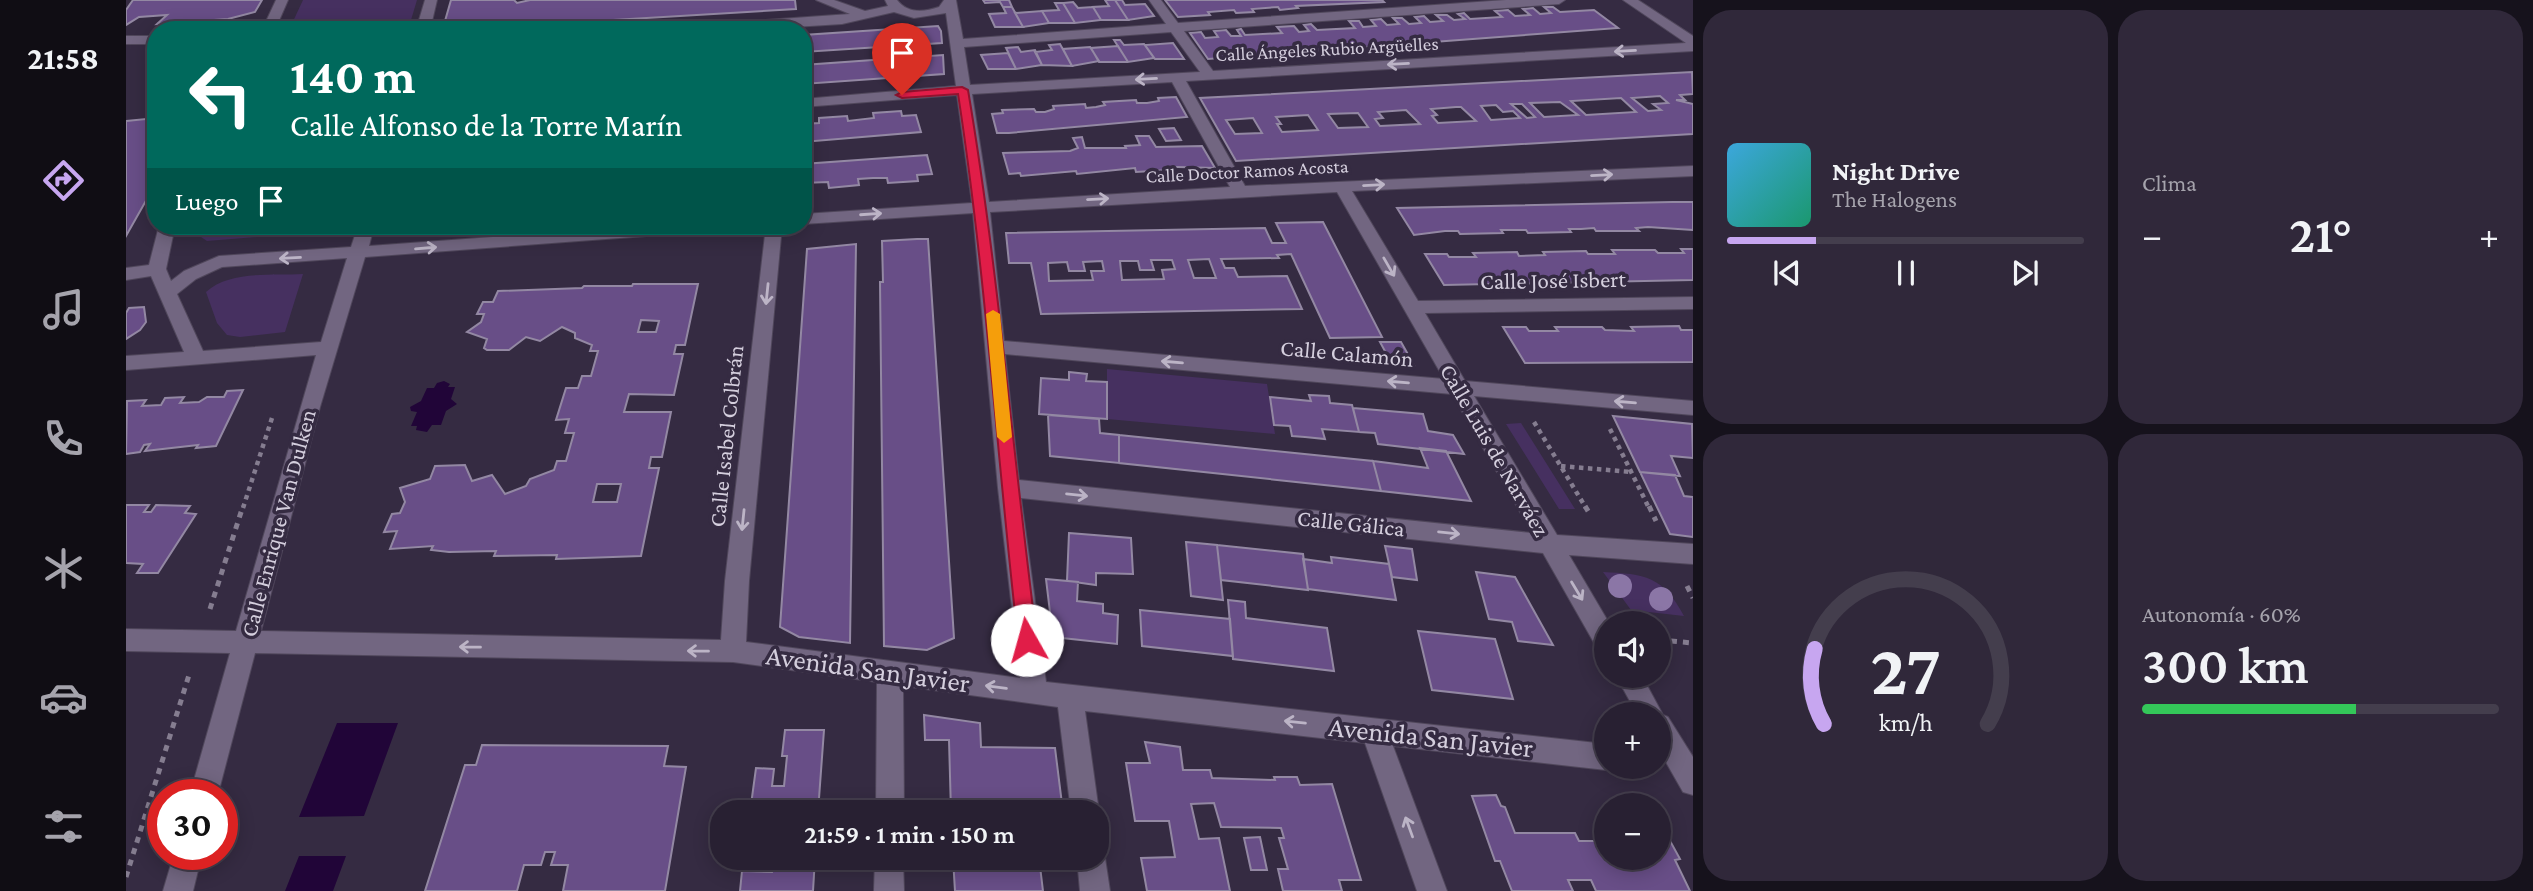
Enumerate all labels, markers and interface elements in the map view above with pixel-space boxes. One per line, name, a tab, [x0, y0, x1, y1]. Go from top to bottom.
pin	[872, 23, 932, 95]
street label: Calle Ángeles Rubio Argüelles	[1215, 33, 1439, 65]
icon: arrive	[883, 34, 921, 72]
text: 21:58	[27, 40, 99, 76]
one-way arrow	[1614, 45, 1637, 58]
icon: left	[175, 49, 266, 140]
text: 140 m	[290, 49, 415, 104]
one-way arrow	[1387, 58, 1410, 71]
one-way arrow	[1135, 73, 1158, 86]
text: Calle Alfonso de la Torre Marín	[290, 107, 682, 143]
street label: Calle Doctor Ramos Acosta	[1145, 155, 1349, 187]
icon: directions	[39, 156, 88, 205]
text: Night Drive	[1832, 157, 1960, 186]
one-way arrow	[1590, 169, 1613, 182]
text: Clima	[2142, 170, 2197, 196]
one-way arrow	[1363, 179, 1386, 192]
icon: arrive	[252, 182, 290, 220]
text: The Halogens	[1832, 186, 1957, 212]
text: Luego	[175, 187, 238, 216]
one-way arrow	[1087, 193, 1110, 206]
text: 21°	[2289, 205, 2352, 263]
one-way arrow	[860, 207, 882, 220]
text: −	[2142, 214, 2162, 256]
text: +	[2479, 214, 2499, 256]
one-way arrow	[414, 241, 437, 254]
one-way arrow	[279, 252, 301, 265]
icon: previous	[1768, 254, 1806, 292]
icon: pause	[1887, 254, 1925, 292]
icon: next	[2006, 254, 2044, 292]
one-way arrow	[1383, 256, 1397, 276]
street label: Calle José Isbert	[1480, 266, 1627, 294]
one-way arrow	[761, 282, 774, 304]
icon: music	[39, 285, 88, 334]
street label: Calle Calamón	[1279, 334, 1415, 372]
street label: Calle Isabel Colbrán	[704, 344, 748, 528]
one-way arrow	[1161, 355, 1184, 368]
street label: Calle Luis de Narváez	[1435, 359, 1555, 541]
one-way arrow	[1388, 375, 1410, 388]
one-way arrow	[1614, 395, 1637, 408]
street label: Calle Enrique Van Dulken	[235, 406, 321, 640]
icon: phone	[39, 414, 88, 463]
one-way arrow	[1065, 488, 1088, 501]
street label: Calle Gálica	[1296, 504, 1406, 542]
one-way arrow	[737, 508, 750, 531]
one-way arrow	[1437, 527, 1460, 540]
icon: climate	[39, 544, 88, 593]
one-way arrow	[1570, 580, 1584, 600]
text: Autonomía · 60%	[2142, 601, 2301, 627]
position arrow	[990, 603, 1064, 677]
map controls	[1594, 611, 1671, 870]
button: sound	[1594, 611, 1671, 688]
text: 27	[1870, 629, 1941, 710]
text: 300 km	[2142, 636, 2309, 694]
street label: Avenida San Javier	[764, 639, 972, 699]
one-way arrow	[459, 640, 482, 654]
one-way arrow	[686, 644, 709, 658]
icon: car	[39, 673, 88, 722]
one-way arrow	[985, 680, 1008, 693]
button: +	[1594, 702, 1671, 779]
text: km/h	[1879, 708, 1932, 735]
street label: Avenida San Javier	[1327, 711, 1535, 763]
one-way arrow	[1284, 715, 1307, 728]
speed limit sign: 30	[147, 779, 238, 870]
button: −	[1594, 793, 1671, 870]
icon: filters	[39, 802, 88, 851]
one-way arrow	[1402, 816, 1414, 838]
text: 21:59 · 1 min · 150 m	[804, 820, 1015, 849]

